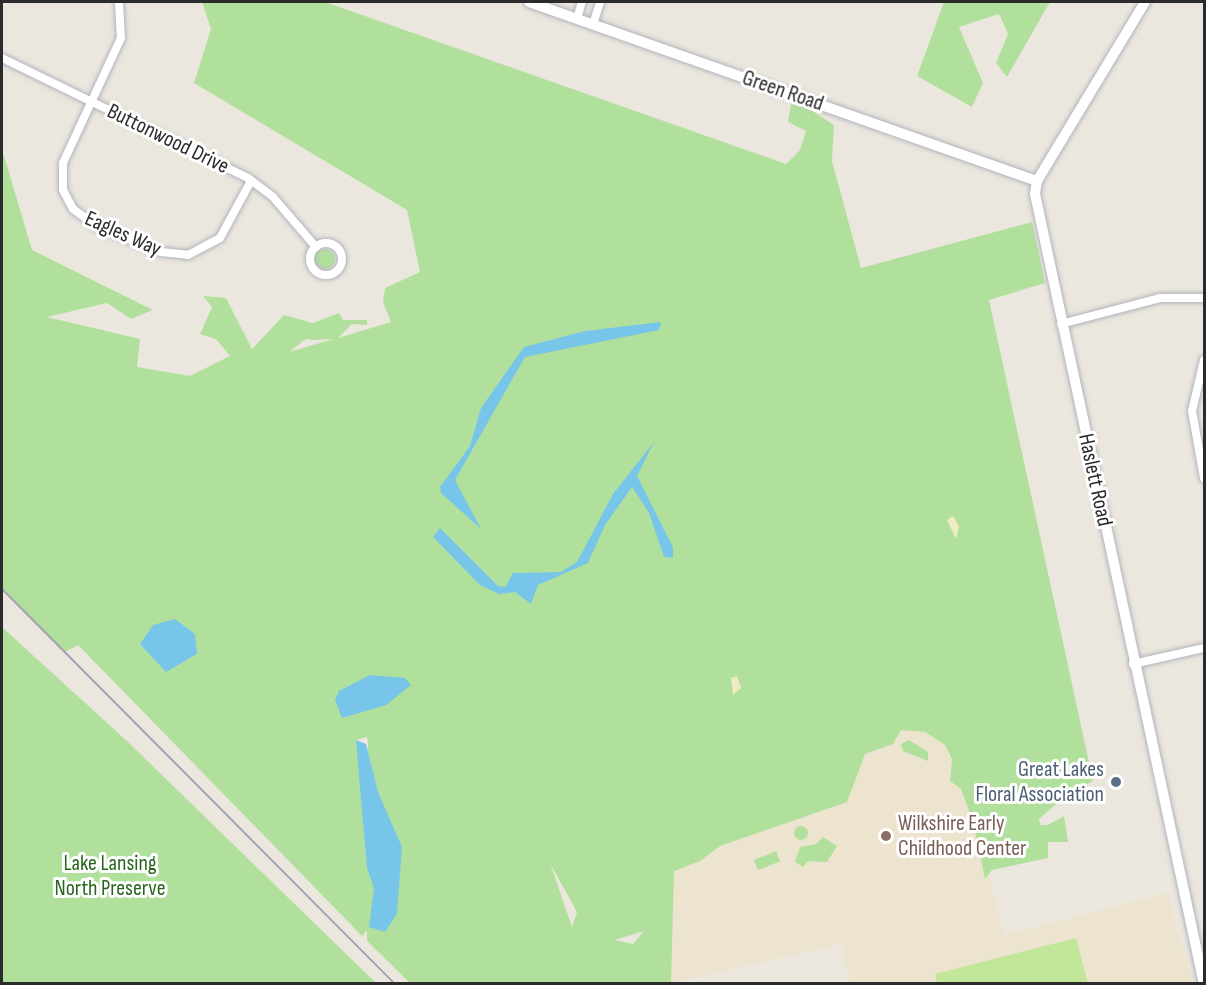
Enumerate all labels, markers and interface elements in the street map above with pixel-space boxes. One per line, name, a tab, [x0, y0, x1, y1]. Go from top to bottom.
street label: Green Road	[739, 65, 827, 117]
street label: Buttonwood Drive	[103, 98, 233, 180]
street label: Eagles Way	[81, 205, 165, 263]
street label: Haslett Road	[1072, 431, 1118, 529]
place label: Great Lakes Floral Association	[976, 756, 1104, 807]
marker: Great Lakes Floral Association	[1109, 775, 1123, 789]
place label: Wilkshire Early Childhood Center	[898, 810, 1026, 861]
marker: Wilkshire Early Childhood Center	[879, 829, 893, 843]
park label: Lake Lansing North Preserve	[54, 850, 166, 902]

